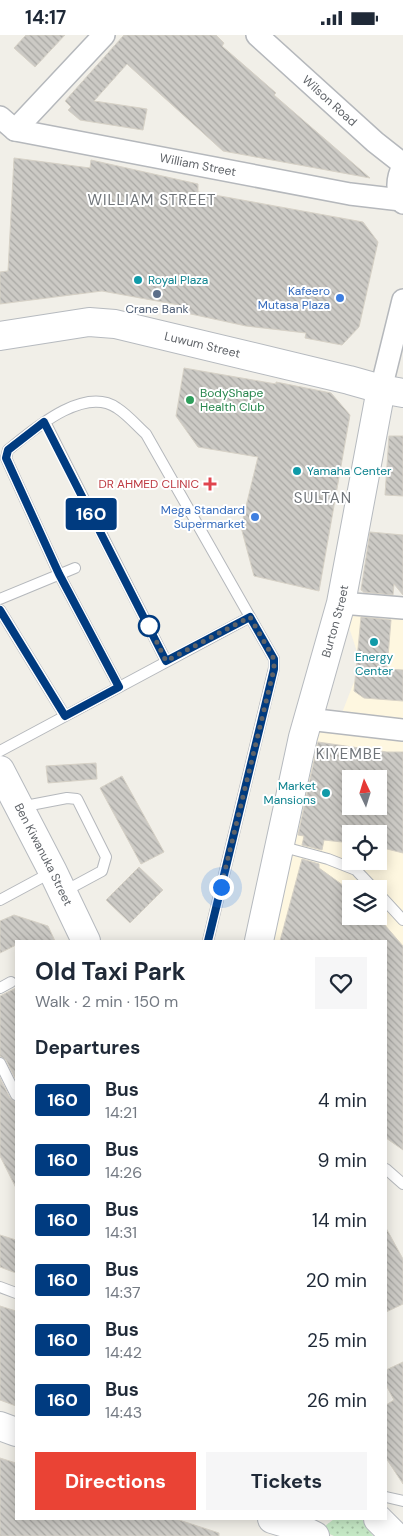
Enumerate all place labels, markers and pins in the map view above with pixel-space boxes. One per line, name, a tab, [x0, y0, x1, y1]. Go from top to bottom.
place label: Royal Plaza	[148, 272, 208, 288]
marker: Royal Plaza	[132, 274, 144, 286]
place label: Kafeero Mutasa Plaza	[258, 283, 330, 313]
marker: Crane Bank	[151, 288, 163, 300]
marker: Kafeero Mutasa Plaza	[334, 292, 346, 304]
place label: Crane Bank	[125, 301, 189, 317]
place label: BodyShape Health Club	[200, 385, 265, 415]
marker: BodyShape Health Club	[184, 394, 196, 406]
place label: Yamaha Center	[307, 463, 392, 479]
marker: Yamaha Center	[291, 465, 303, 477]
place label: DR AHMED CLINIC	[99, 476, 199, 492]
marker: DR AHMED CLINIC	[203, 477, 217, 491]
place label: Mega Standard Supermarket	[161, 502, 245, 532]
marker: Mega Standard Supermarket	[249, 511, 261, 523]
unlabelled marker	[138, 615, 160, 637]
marker: Energy Center	[368, 636, 380, 648]
place label: Energy Center	[355, 649, 394, 679]
place label: Market Mansions	[264, 778, 316, 808]
marker: Market Mansions	[320, 787, 332, 799]

